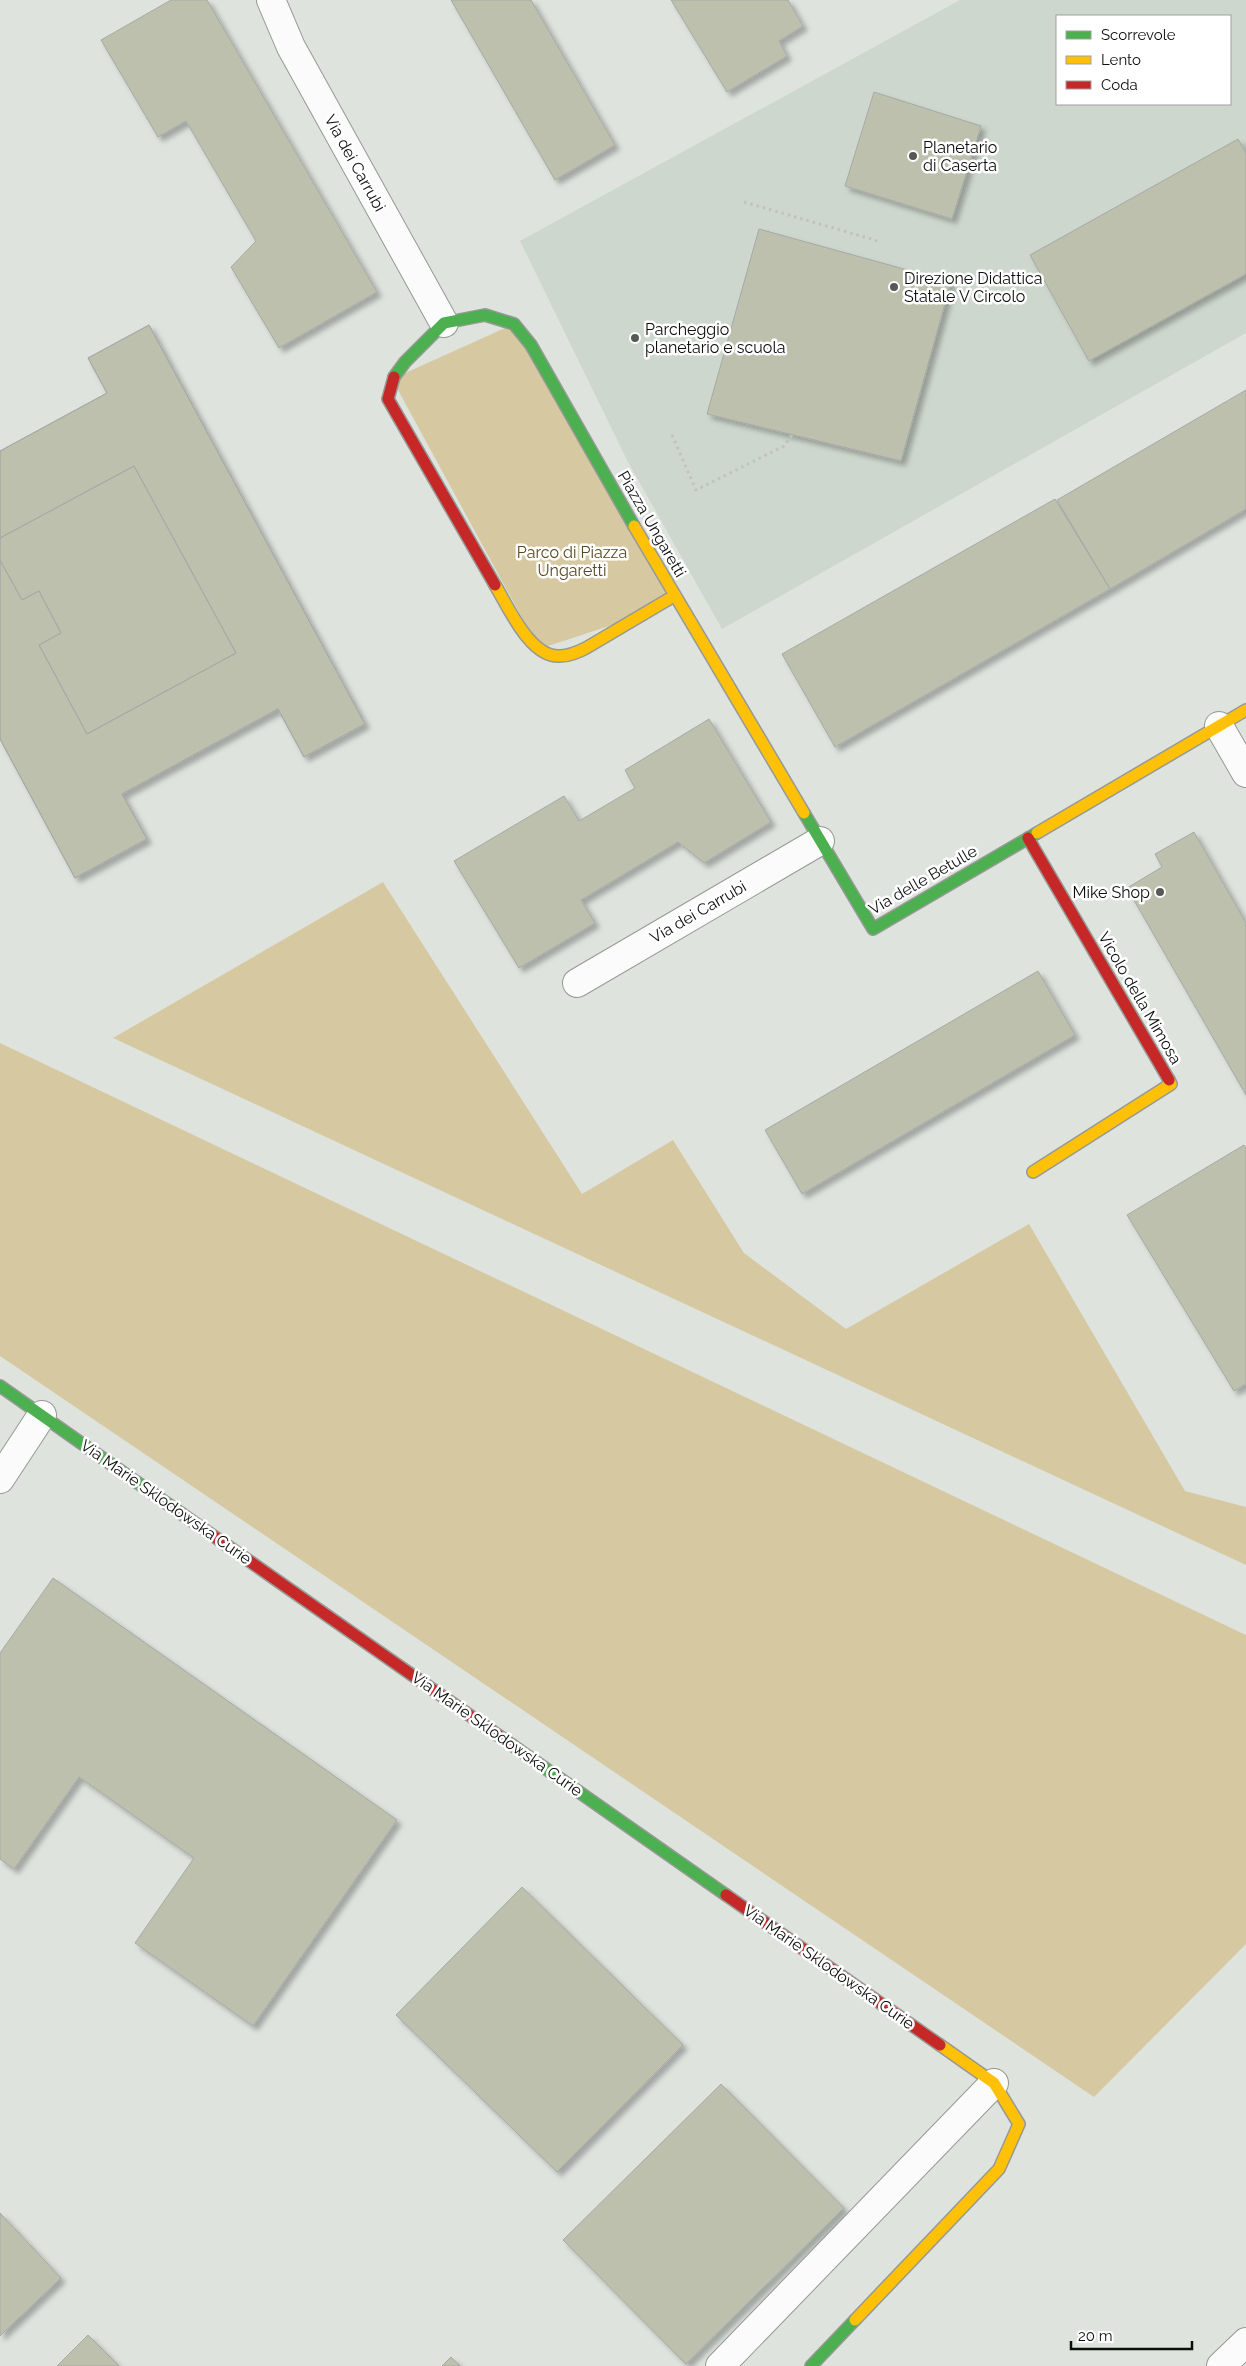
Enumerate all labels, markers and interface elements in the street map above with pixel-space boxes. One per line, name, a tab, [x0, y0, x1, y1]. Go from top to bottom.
legend	[1056, 15, 1231, 105]
text: Scorrevole	[1101, 26, 1176, 44]
text: Lento	[1101, 51, 1141, 69]
text: Coda	[1101, 76, 1138, 94]
street label: Via dei Carrubi	[321, 111, 389, 215]
place label: Planetario di Caserta	[923, 138, 997, 175]
marker: Planetario di Caserta	[907, 150, 919, 162]
place label: Direzione Didattica Statale V Circolo	[904, 269, 1043, 306]
marker: Direzione Didattica Statale V Circolo	[888, 281, 900, 293]
place label: Parcheggio planetario e scuola	[645, 320, 785, 357]
marker: Parcheggio planetario e scuola	[629, 332, 641, 344]
street label: Piazza Ungaretti	[614, 467, 690, 581]
park label: Parco di Piazza Ungaretti	[517, 543, 627, 580]
street label: Via delle Betulle	[866, 841, 980, 919]
street label: Via dei Carrubi	[647, 877, 749, 947]
place label: Mike Shop	[1073, 883, 1150, 902]
marker: Mike Shop	[1154, 886, 1166, 898]
street label: Vicolo della Mimosa	[1094, 928, 1186, 1068]
street label: Via Marie Sklodowska Curie	[77, 1436, 255, 1568]
street label: Via Marie Sklodowska Curie	[408, 1668, 586, 1800]
street label: Via Marie Sklodowska Curie	[740, 1901, 918, 2033]
scale bar	[1071, 2318, 1192, 2350]
text: 20 m	[1078, 2327, 1113, 2345]

